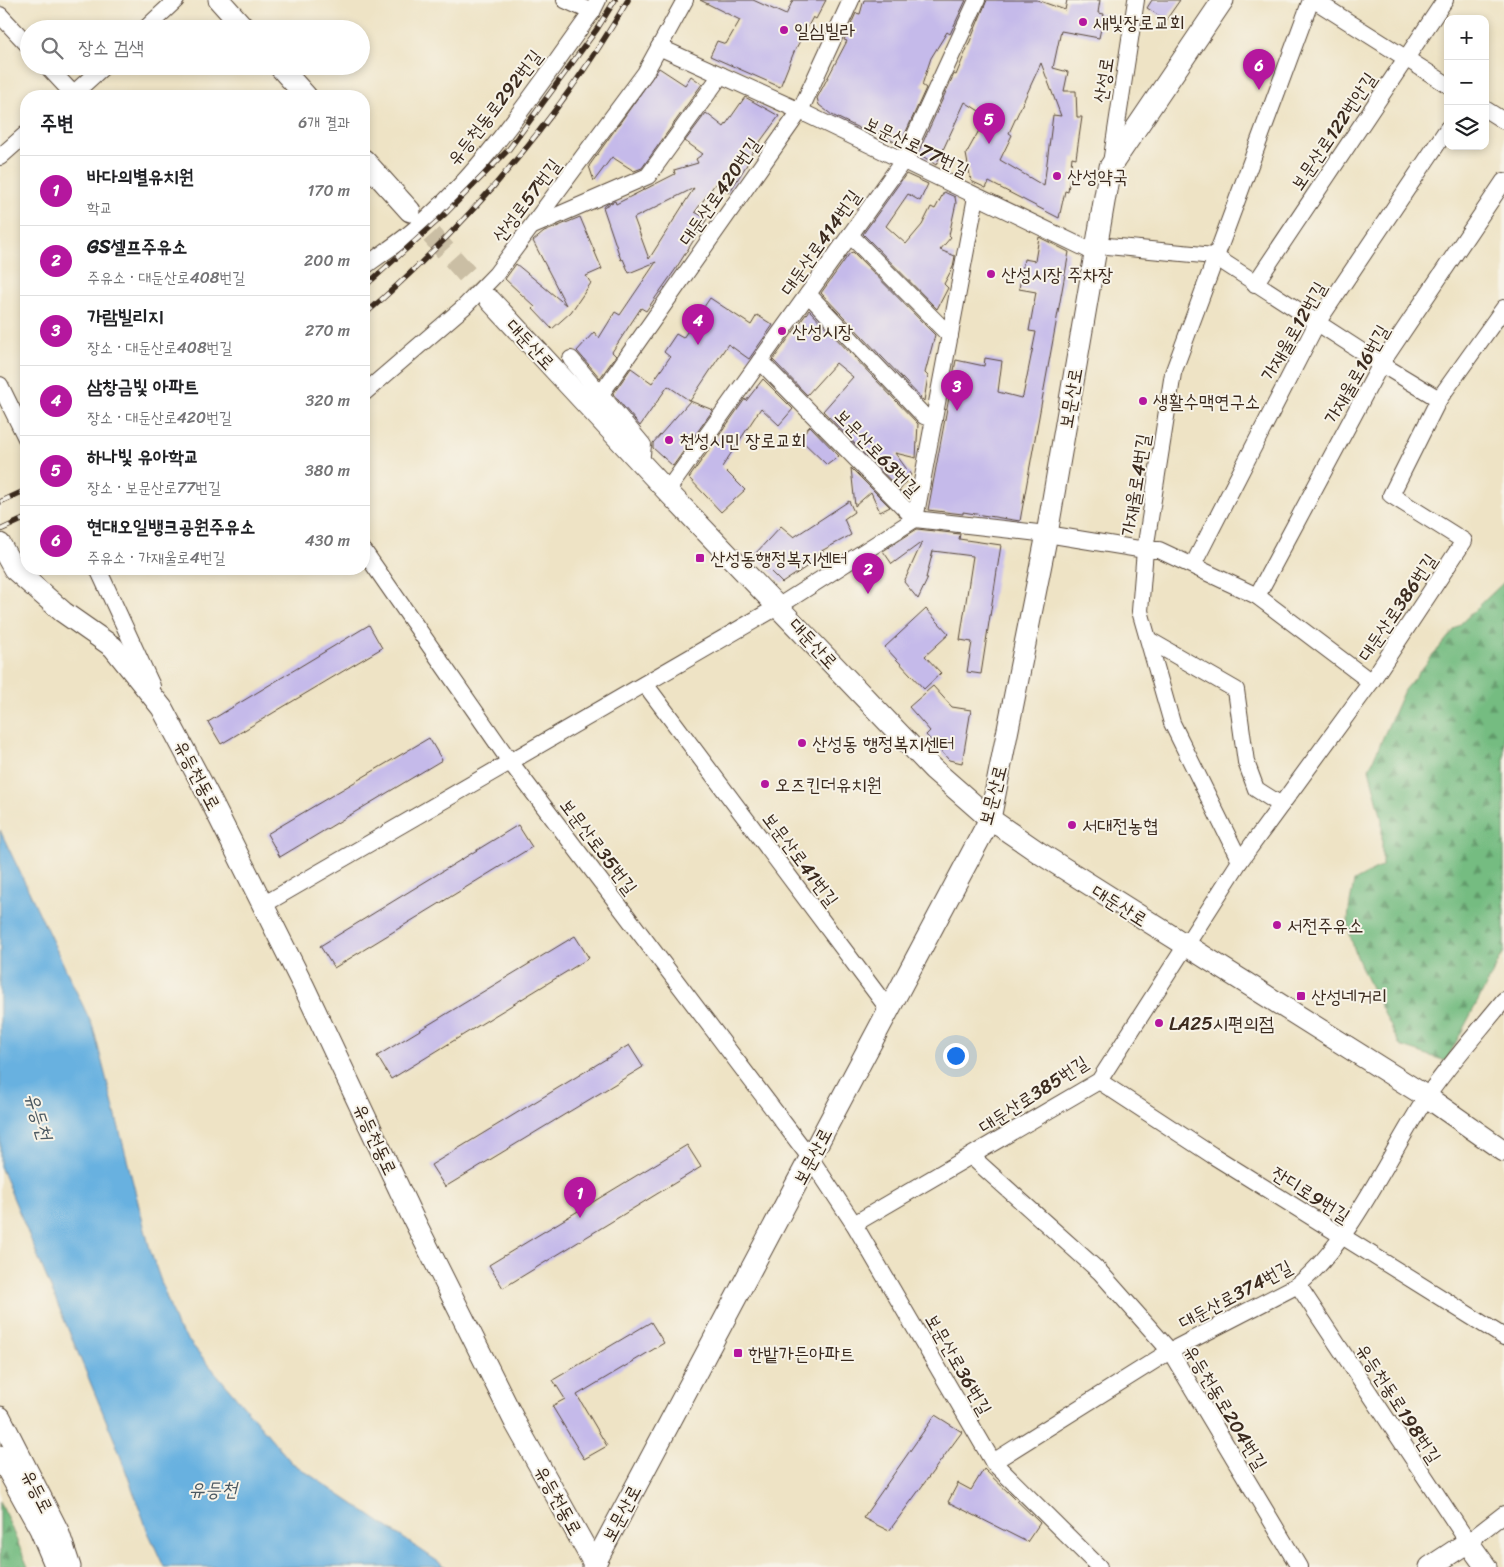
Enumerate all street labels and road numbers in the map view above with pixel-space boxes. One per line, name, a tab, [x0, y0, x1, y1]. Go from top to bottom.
street label: 유등천동로292번길	[438, 42, 551, 173]
street label: 산성로	[1084, 55, 1123, 105]
street label: 보문산로122번안길	[1281, 65, 1385, 197]
street label: 보문산로77번길	[859, 107, 975, 186]
street label: 대둔산로420번길	[670, 130, 769, 253]
street label: 산성로57번길	[483, 151, 569, 250]
street label: 대둔산로414번길	[771, 182, 869, 302]
street label: 가재울로12번길	[1251, 275, 1335, 388]
street label: 대둔산로	[498, 311, 564, 378]
street label: 가재울로16번길	[1314, 318, 1398, 430]
street label: 보문산로	[1049, 365, 1092, 431]
street label: 보문산로63번길	[827, 400, 929, 504]
street label: 가재울로4번길	[1111, 431, 1160, 539]
street label: 대둔산로386번길	[1349, 546, 1446, 668]
street label: 대둔산로	[781, 610, 847, 677]
street label: 유등천동로	[165, 734, 230, 817]
street label: 보문산로	[969, 761, 1016, 829]
street label: 보문산로35번길	[551, 791, 646, 902]
street label: 보문산로41번길	[754, 805, 847, 914]
street label: 대둔산로	[1085, 875, 1154, 936]
street label: 대둔산로385번길	[972, 1046, 1095, 1142]
street label: 유등천동로	[344, 1098, 407, 1181]
street label: 보문산로	[784, 1121, 841, 1191]
street label: 잔디로9번길	[1265, 1157, 1357, 1232]
street label: 대둔산로374번길	[1172, 1251, 1298, 1338]
street label: 보문산로36번길	[916, 1307, 1001, 1421]
street label: 유등천동로198번길	[1347, 1336, 1450, 1470]
street label: 유등천동로204번길	[1175, 1338, 1276, 1477]
street label: 유등천동로	[526, 1459, 592, 1542]
street label: 유등로	[12, 1463, 63, 1519]
street label: 보문산로	[593, 1478, 650, 1548]

